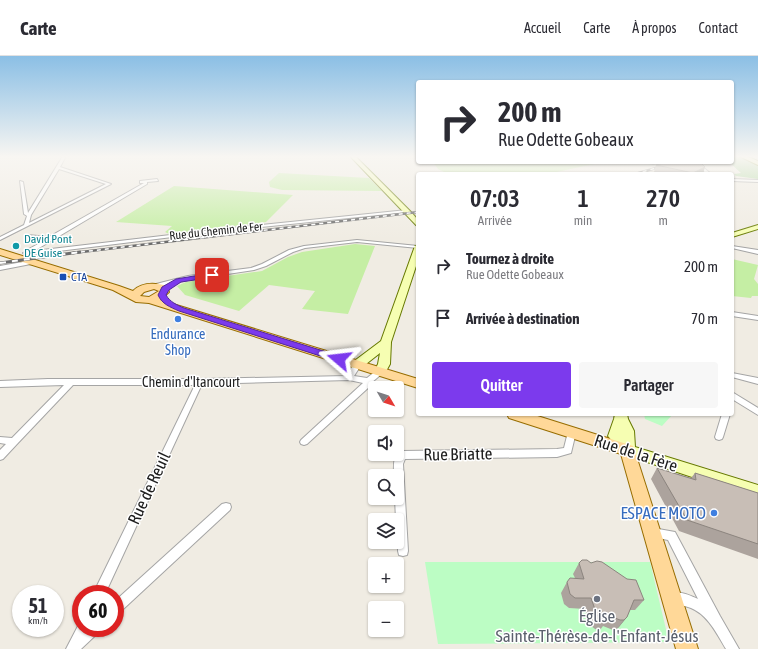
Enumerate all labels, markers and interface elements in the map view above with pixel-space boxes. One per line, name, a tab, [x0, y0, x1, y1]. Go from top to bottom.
text: Carte	[20, 17, 57, 39]
text: Accueil	[524, 20, 561, 36]
text: Carte	[583, 20, 610, 36]
text: À propos	[632, 20, 677, 36]
text: Contact	[699, 20, 738, 36]
icon: right	[432, 96, 484, 148]
text: 200 m	[498, 96, 561, 128]
text: Rue Odette Gobeaux	[498, 129, 633, 150]
text: 07:03	[470, 185, 520, 212]
text: 1	[577, 185, 589, 212]
text: 270	[646, 185, 680, 212]
text: Arrivée	[478, 213, 512, 228]
text: min	[574, 213, 592, 228]
text: m	[658, 213, 668, 228]
street label: Rue du Chemin de Fer	[169, 219, 264, 243]
place label: David Pont DE Guise	[24, 232, 73, 260]
marker: David Pont DE Guise	[11, 241, 21, 251]
text: Tournez à droite	[466, 250, 554, 267]
icon: right	[432, 255, 454, 277]
pin	[195, 258, 229, 292]
text: 200 m	[684, 258, 718, 275]
icon: arrive	[201, 264, 223, 286]
text: Rue Odette Gobeaux	[466, 267, 564, 282]
place label: CTA	[71, 270, 87, 284]
marker: CTA	[58, 272, 68, 282]
icon: arrive	[432, 307, 454, 329]
text: Arrivée à destination	[466, 310, 580, 327]
text: 70 m	[691, 310, 718, 327]
marker: Endurance Shop	[173, 314, 183, 324]
place label: Endurance Shop	[151, 326, 205, 358]
position arrow	[318, 338, 360, 380]
button: Quitter	[432, 362, 571, 408]
button: Partager	[579, 362, 718, 408]
street label: Chemin d'Itancourt	[142, 374, 240, 390]
north arrow	[368, 381, 404, 417]
map controls	[368, 381, 404, 637]
button: sound	[368, 425, 404, 461]
street label: Rue de la Fère	[592, 430, 681, 476]
street label: Rue Briatte	[423, 443, 493, 465]
street label: Rue de Reuil	[124, 448, 175, 527]
button: search	[368, 469, 404, 505]
place label: ESPACE MOTO	[620, 503, 706, 523]
marker: ESPACE MOTO	[709, 508, 719, 518]
button: layers	[368, 513, 404, 549]
button: +	[368, 557, 404, 593]
speed limit sign: 60	[72, 585, 124, 637]
text: 51	[29, 594, 47, 617]
marker: Église Sainte-Thérèse-de-l'Enfant-Jésus	[592, 594, 602, 604]
button: −	[368, 601, 404, 637]
place label: Église Sainte-Thérèse-de-l'Enfant-Jésus	[496, 606, 699, 646]
text: km/h	[28, 615, 48, 626]

